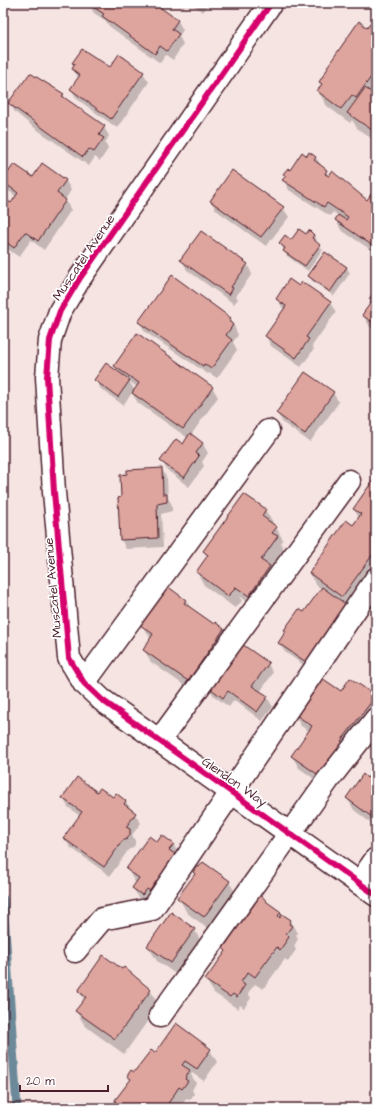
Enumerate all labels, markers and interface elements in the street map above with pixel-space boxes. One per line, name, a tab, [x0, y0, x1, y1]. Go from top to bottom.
street label: Muscatel Avenue	[48, 211, 119, 304]
street label: Muscatel Avenue	[40, 537, 66, 639]
street label: Glendon Way	[197, 753, 271, 812]
scale bar	[20, 1067, 108, 1093]
text: 20 m	[26, 1073, 55, 1090]

